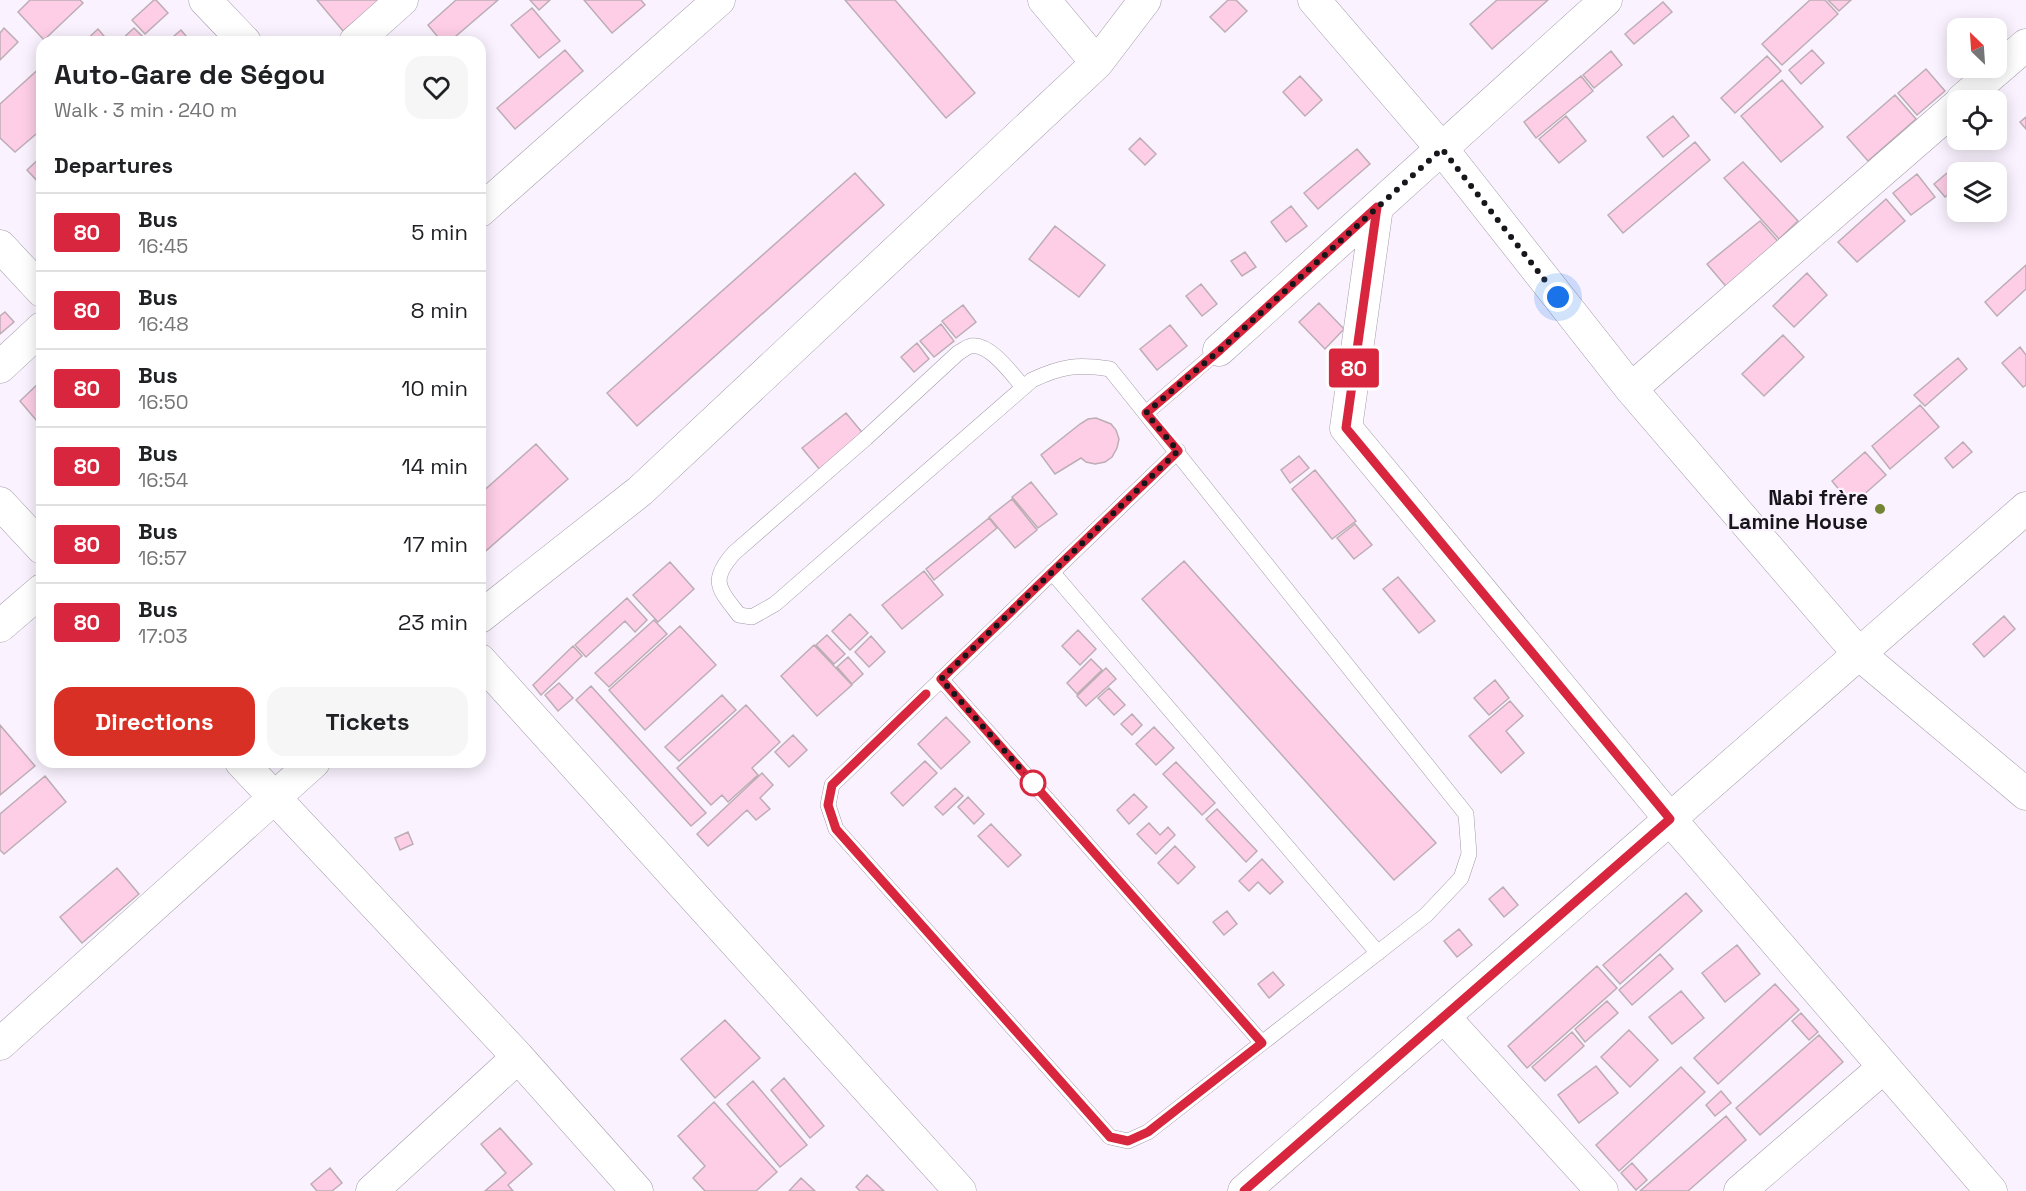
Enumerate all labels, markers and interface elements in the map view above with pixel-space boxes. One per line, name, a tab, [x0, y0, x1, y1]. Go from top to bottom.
north arrow	[1947, 18, 2007, 78]
map controls	[1947, 18, 2007, 222]
text: Auto-Gare de Ségou	[54, 56, 326, 92]
button: heart	[405, 56, 468, 119]
button: locate	[1947, 90, 2007, 150]
text: Walk · 3 min · 240 m	[54, 97, 237, 123]
text: Departures	[54, 151, 173, 179]
button: layers	[1947, 162, 2007, 222]
text: Bus	[138, 205, 178, 233]
text: 5 min	[411, 218, 468, 246]
text: 80	[74, 219, 100, 246]
text: 16:45	[138, 233, 188, 259]
your location	[1543, 282, 1573, 312]
text: Bus	[138, 283, 178, 311]
text: 8 min	[411, 296, 468, 324]
text: 80	[74, 297, 100, 324]
text: 16:48	[138, 311, 189, 337]
line badge: 80	[1327, 348, 1381, 388]
text: 80	[1341, 355, 1367, 382]
text: Bus	[138, 361, 178, 389]
text: 10 min	[401, 374, 468, 402]
text: 80	[74, 375, 100, 402]
text: 16:50	[138, 389, 188, 415]
text: Bus	[138, 439, 178, 467]
text: 14 min	[402, 452, 468, 480]
text: 80	[74, 453, 100, 480]
text: 16:54	[138, 467, 188, 493]
place label: Nabi frère Lamine House	[1728, 484, 1868, 535]
marker: Nabi frère Lamine House	[1873, 502, 1887, 516]
text: Bus	[138, 517, 178, 545]
text: 17 min	[403, 530, 468, 558]
text: 80	[74, 531, 100, 558]
text: 16:57	[138, 545, 187, 571]
text: Bus	[138, 595, 178, 623]
text: 23 min	[398, 608, 468, 636]
text: 80	[74, 609, 100, 636]
text: 17:03	[138, 623, 188, 649]
button: Directions	[54, 687, 255, 756]
button: Tickets	[267, 687, 468, 756]
unlabelled marker	[1020, 770, 1046, 796]

